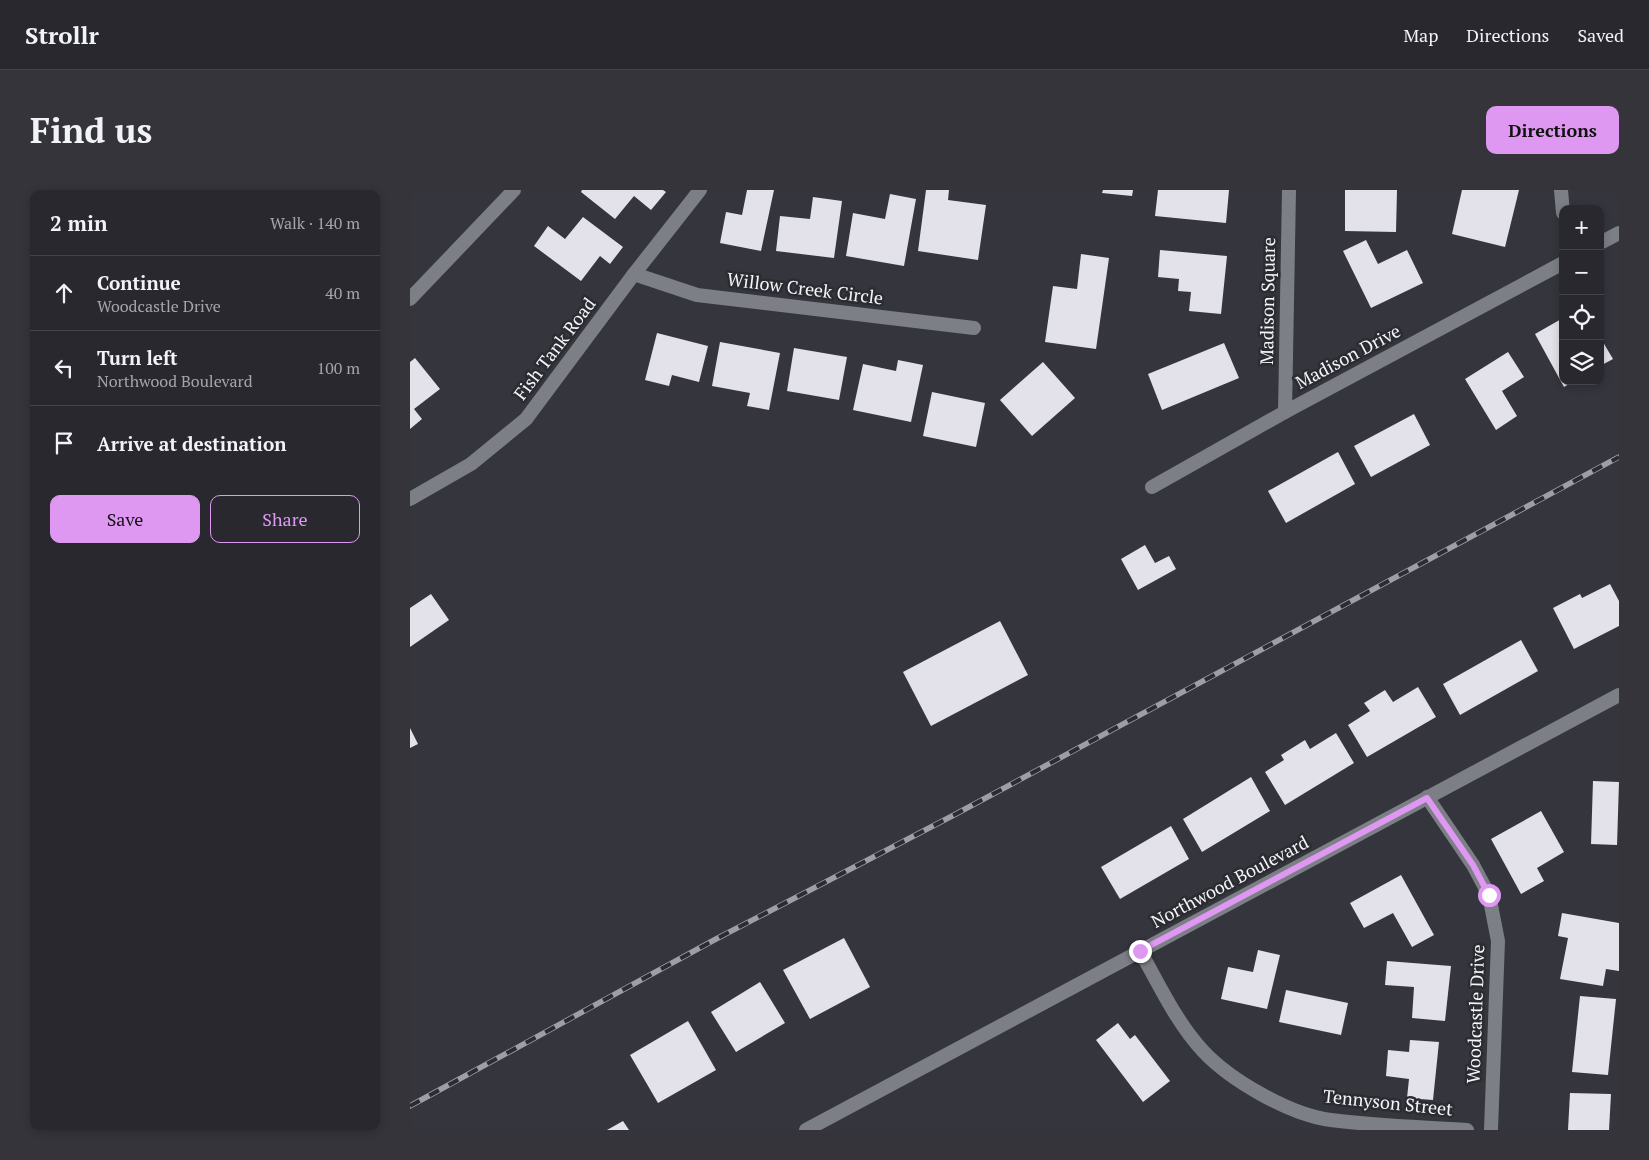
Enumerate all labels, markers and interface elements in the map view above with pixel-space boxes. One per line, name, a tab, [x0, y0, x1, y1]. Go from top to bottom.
text: Strollr	[25, 19, 99, 51]
text: Map	[1403, 23, 1438, 47]
text: Directions	[1466, 23, 1549, 47]
text: Saved	[1577, 23, 1624, 47]
button: Directions	[1486, 106, 1619, 154]
text: Find us	[30, 107, 152, 153]
map controls	[1559, 205, 1604, 385]
button: +	[1559, 205, 1604, 250]
text: 2 min	[50, 209, 107, 237]
text: Walk · 140 m	[270, 212, 360, 234]
street label: Madison Square	[1254, 237, 1280, 365]
button: −	[1559, 250, 1604, 295]
street label: Willow Creek Circle	[726, 267, 885, 310]
text: Continue	[97, 270, 181, 295]
icon: ahead	[50, 279, 78, 307]
text: 40 m	[325, 282, 360, 304]
street label: Fish Tank Road	[508, 292, 601, 404]
text: Woodcastle Drive	[97, 295, 221, 317]
button: locate	[1559, 295, 1604, 340]
street label: Madison Drive	[1291, 318, 1404, 394]
button: layers	[1559, 340, 1604, 385]
text: Turn left	[97, 345, 178, 370]
icon: left	[50, 354, 78, 382]
text: 100 m	[317, 357, 360, 379]
text: Northwood Boulevard	[97, 370, 253, 392]
icon: arrive	[50, 429, 78, 457]
text: Arrive at destination	[97, 431, 286, 456]
button: Save	[50, 495, 200, 543]
button: Share	[210, 495, 360, 543]
street label: Northwood Boulevard	[1147, 829, 1312, 933]
route start	[1478, 884, 1501, 907]
route end	[1129, 940, 1152, 963]
street label: Woodcastle Drive	[1461, 944, 1489, 1084]
street label: Tennyson Street	[1322, 1083, 1455, 1121]

